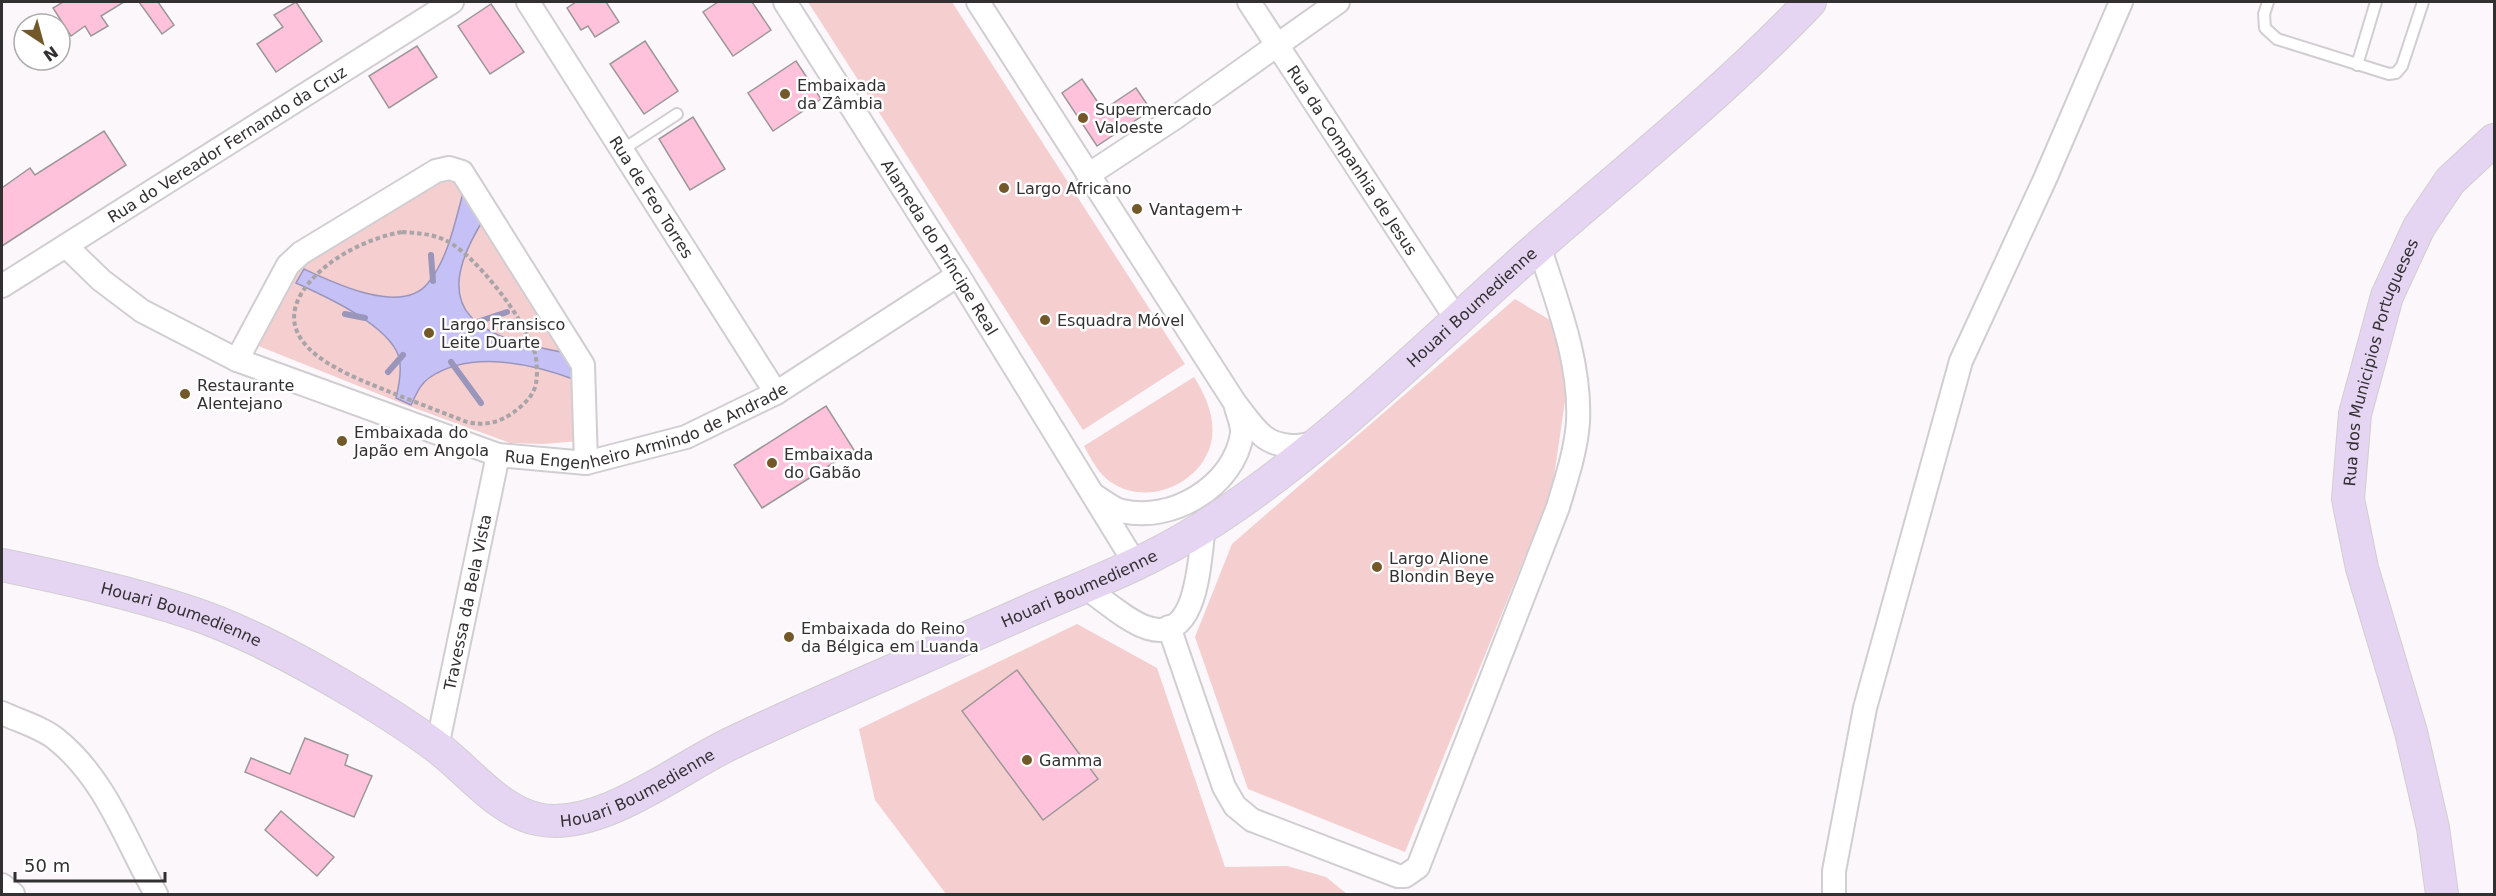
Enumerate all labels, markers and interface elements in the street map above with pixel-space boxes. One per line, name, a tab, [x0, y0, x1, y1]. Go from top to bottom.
north arrow	[12, 12, 72, 72]
text: N	[40, 42, 62, 65]
street label: Rua do Vereador Fernando da Cruz	[104, 62, 350, 226]
street label: Rua da Companhia de Jesus	[1283, 62, 1421, 259]
place label: Embaixada da Zâmbia	[797, 76, 886, 113]
marker: Embaixada da Zâmbia	[778, 87, 792, 101]
place label: Supermercado Valoeste	[1095, 100, 1212, 137]
marker: Supermercado Valoeste	[1076, 111, 1090, 125]
street label: Rua de Feo Torres	[606, 132, 698, 262]
street label: Alameda do Príncipe Real	[878, 156, 1002, 339]
place label: Largo Africano	[1016, 179, 1132, 198]
marker: Largo Africano	[997, 181, 1011, 195]
place label: Vantagem+	[1149, 200, 1244, 219]
marker: Vantagem+	[1130, 202, 1144, 216]
street label: Rua dos Municipios Portugueses	[2340, 235, 2422, 487]
street label: Houari Boumedienne	[1403, 243, 1540, 371]
place label: Esquadra Móvel	[1057, 311, 1185, 330]
marker: Esquadra Móvel	[1038, 313, 1052, 327]
place label: Largo Fransisco Leite Duarte	[441, 315, 565, 352]
marker: Largo Fransisco Leite Duarte	[422, 326, 436, 340]
place label: Restaurante Alentejano	[197, 376, 294, 413]
street label: Rua Engenheiro Armindo de Andrade	[504, 379, 791, 473]
marker: Restaurante Alentejano	[178, 387, 192, 401]
place label: Embaixada do Japão em Angola	[353, 423, 489, 460]
marker: Embaixada do Japão em Angola	[335, 434, 349, 448]
place label: Embaixada do Gabão	[784, 445, 873, 482]
marker: Embaixada do Gabão	[765, 456, 779, 470]
street label: Travessa da Bela Vista	[439, 512, 495, 693]
street label: Houari Boumedienne	[998, 546, 1160, 631]
place label: Largo Alione Blondin Beye	[1389, 549, 1494, 586]
marker: Largo Alione Blondin Beye	[1370, 560, 1384, 574]
street label: Houari Boumedienne	[99, 578, 265, 650]
place label: Embaixada do Reino da Bélgica em Luanda	[801, 619, 979, 656]
marker: Embaixada do Reino da Bélgica em Luanda	[782, 630, 796, 644]
street label: Houari Boumedienne	[559, 744, 718, 830]
place label: Gamma	[1039, 751, 1102, 770]
marker: Gamma	[1020, 753, 1034, 767]
scale bar	[15, 845, 165, 883]
text: 50 m	[24, 855, 70, 876]

